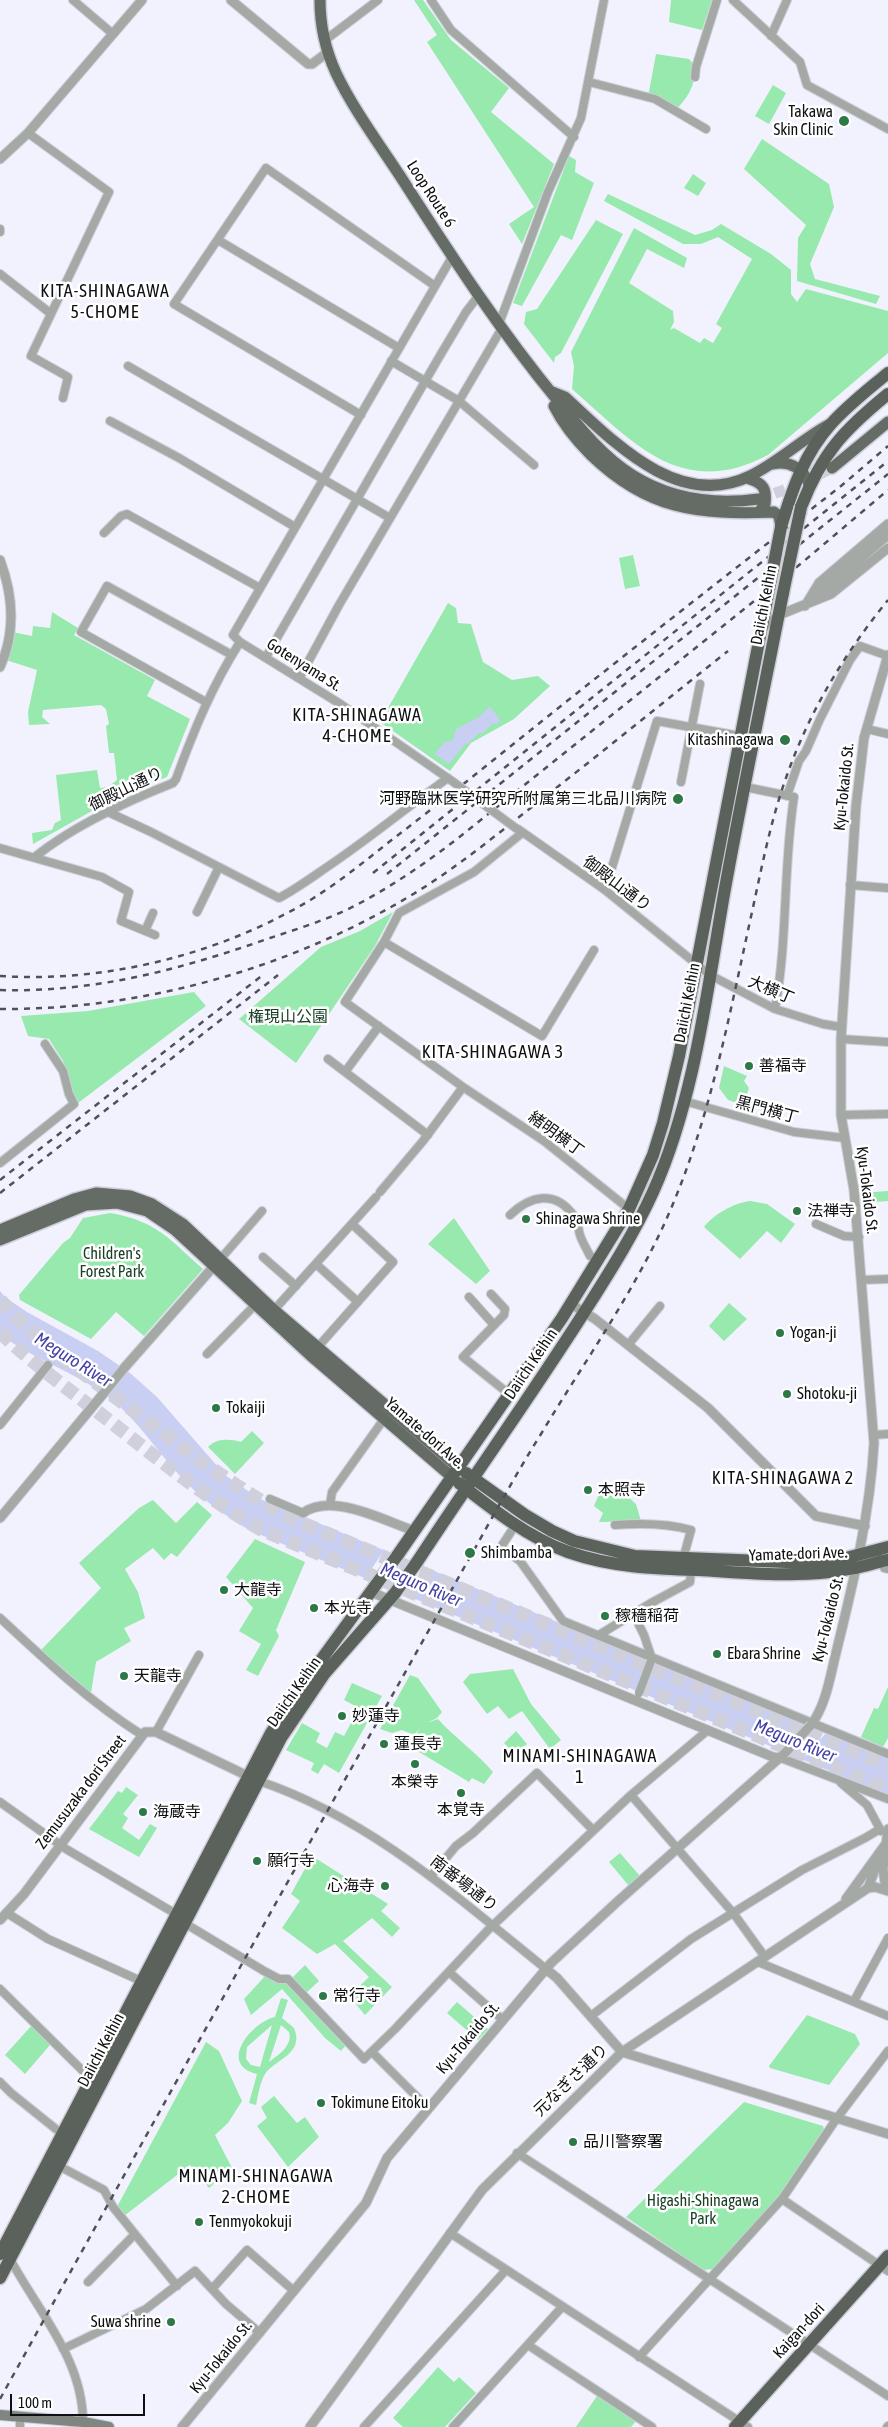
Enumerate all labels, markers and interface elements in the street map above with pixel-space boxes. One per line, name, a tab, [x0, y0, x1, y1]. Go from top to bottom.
place label: Takawa Skin Clinic	[774, 102, 833, 140]
marker: Takawa Skin Clinic	[837, 114, 851, 128]
street label: Loop Route 6	[402, 157, 460, 231]
district label: KITA-SHINAGAWA 5-CHOME	[39, 280, 171, 322]
street label: Daiichi Keihin	[747, 563, 781, 647]
street label: Gotenyama St.	[263, 634, 345, 696]
district label: KITA-SHINAGAWA 4-CHOME	[291, 704, 423, 746]
place label: Kitashinagawa	[687, 730, 774, 750]
marker: Kitashinagawa	[778, 733, 792, 747]
street label: Kyu-Tokaido St.	[830, 742, 858, 832]
street label: 御殿山通り	[86, 763, 166, 815]
place label: 河野臨牀医学研究所附属第三北品川病院	[379, 789, 667, 809]
marker: 河野臨牀医学研究所附属第三北品川病院	[671, 792, 685, 806]
street label: 御殿山通り	[579, 852, 655, 916]
street label: Daiichi Keihin	[670, 961, 704, 1045]
street label: 大横丁	[745, 972, 797, 1008]
park label: 権現山公園	[248, 1007, 328, 1027]
district label: KITA-SHINAGAWA 3	[420, 1041, 566, 1063]
place label: 善福寺	[759, 1056, 807, 1076]
marker: 善福寺	[743, 1060, 755, 1072]
street label: 黒門横丁	[734, 1092, 800, 1128]
street label: 緒明横丁	[524, 1107, 588, 1161]
street label: Kyu-Tokaido St.	[852, 1145, 882, 1235]
place label: 法禅寺	[807, 1201, 855, 1221]
marker: 法禅寺	[791, 1205, 803, 1217]
place label: Shinagawa Shrine	[536, 1209, 640, 1229]
marker: Shinagawa Shrine	[520, 1213, 532, 1225]
park label: Children's Forest Park	[80, 1244, 144, 1282]
place label: Yogan-ji	[790, 1323, 837, 1343]
street label: Daiichi Keihin	[500, 1325, 562, 1403]
marker: Yogan-ji	[774, 1327, 786, 1339]
water label: Meguro River	[31, 1328, 115, 1392]
place label: Shotoku-ji	[797, 1384, 857, 1404]
marker: Shotoku-ji	[781, 1388, 793, 1400]
street label: Yamate-dori Ave.	[382, 1393, 468, 1473]
place label: Tokaiji	[226, 1398, 265, 1418]
marker: Tokaiji	[210, 1402, 222, 1414]
district label: KITA-SHINAGAWA 2	[710, 1467, 856, 1489]
place label: 本照寺	[598, 1480, 646, 1500]
marker: 本照寺	[582, 1484, 594, 1496]
place label: Shimbamba	[481, 1543, 552, 1563]
street label: Yamate-dori Ave.	[749, 1543, 847, 1565]
marker: Shimbamba	[463, 1546, 477, 1560]
water label: Meguro River	[377, 1558, 465, 1612]
street label: Kyu-Tokaido St.	[808, 1574, 848, 1664]
place label: 大龍寺	[234, 1580, 282, 1600]
marker: 大龍寺	[218, 1584, 230, 1596]
place label: 本光寺	[324, 1598, 372, 1618]
marker: 本光寺	[308, 1602, 320, 1614]
place label: 稼穡稲荷	[615, 1606, 679, 1626]
marker: 稼穡稲荷	[599, 1610, 611, 1622]
place label: Ebara Shrine	[727, 1644, 801, 1664]
marker: Ebara Shrine	[711, 1648, 723, 1660]
street label: Daiichi Keihin	[263, 1653, 325, 1731]
place label: 天龍寺	[134, 1666, 182, 1686]
marker: 天龍寺	[118, 1670, 130, 1682]
place label: 妙蓮寺	[352, 1706, 400, 1726]
marker: 妙蓮寺	[336, 1710, 348, 1722]
water label: Meguro River	[751, 1715, 839, 1767]
street label: Zemusuzaka dori Street	[32, 1731, 130, 1853]
place label: 蓮長寺	[394, 1734, 442, 1754]
marker: 蓮長寺	[378, 1738, 390, 1750]
district label: MINAMI-SHINAGAWA 1	[501, 1745, 659, 1788]
marker: 本榮寺	[409, 1758, 421, 1770]
place label: 本榮寺	[391, 1772, 439, 1792]
marker: 本覚寺	[455, 1787, 467, 1799]
place label: 本覚寺	[437, 1800, 485, 1820]
place label: 海蔵寺	[153, 1802, 201, 1822]
marker: 海蔵寺	[137, 1806, 149, 1818]
place label: 願行寺	[267, 1851, 315, 1871]
street label: 南番場通り	[427, 1852, 501, 1916]
marker: 願行寺	[251, 1855, 263, 1867]
place label: 心海寺	[327, 1876, 375, 1896]
marker: 心海寺	[379, 1880, 391, 1892]
place label: 常行寺	[333, 1986, 381, 2006]
marker: 常行寺	[317, 1990, 329, 2002]
street label: Kyu-Tokaido St.	[432, 1998, 504, 2078]
street label: Daiichi Keihin	[74, 2010, 128, 2090]
street label: 元なぎさ通り	[530, 2040, 612, 2120]
place label: Tokimune Eitoku	[331, 2093, 429, 2113]
marker: Tokimune Eitoku	[315, 2097, 327, 2109]
place label: 品川警察署	[583, 2132, 663, 2152]
marker: 品川警察署	[567, 2136, 579, 2148]
district label: MINAMI-SHINAGAWA 2-CHOME	[177, 2165, 335, 2208]
park label: Higashi-Shinagawa Park	[647, 2191, 759, 2229]
place label: Tenmyokokuji	[209, 2212, 292, 2232]
marker: Tenmyokokuji	[193, 2216, 205, 2228]
street label: Kaigan-dori	[769, 2299, 829, 2363]
place label: Suwa shrine	[91, 2312, 161, 2332]
marker: Suwa shrine	[165, 2316, 177, 2328]
street label: Kyu-Tokaido St.	[186, 2317, 256, 2397]
scale bar	[12, 2384, 148, 2416]
text: 100 m	[18, 2394, 52, 2411]

